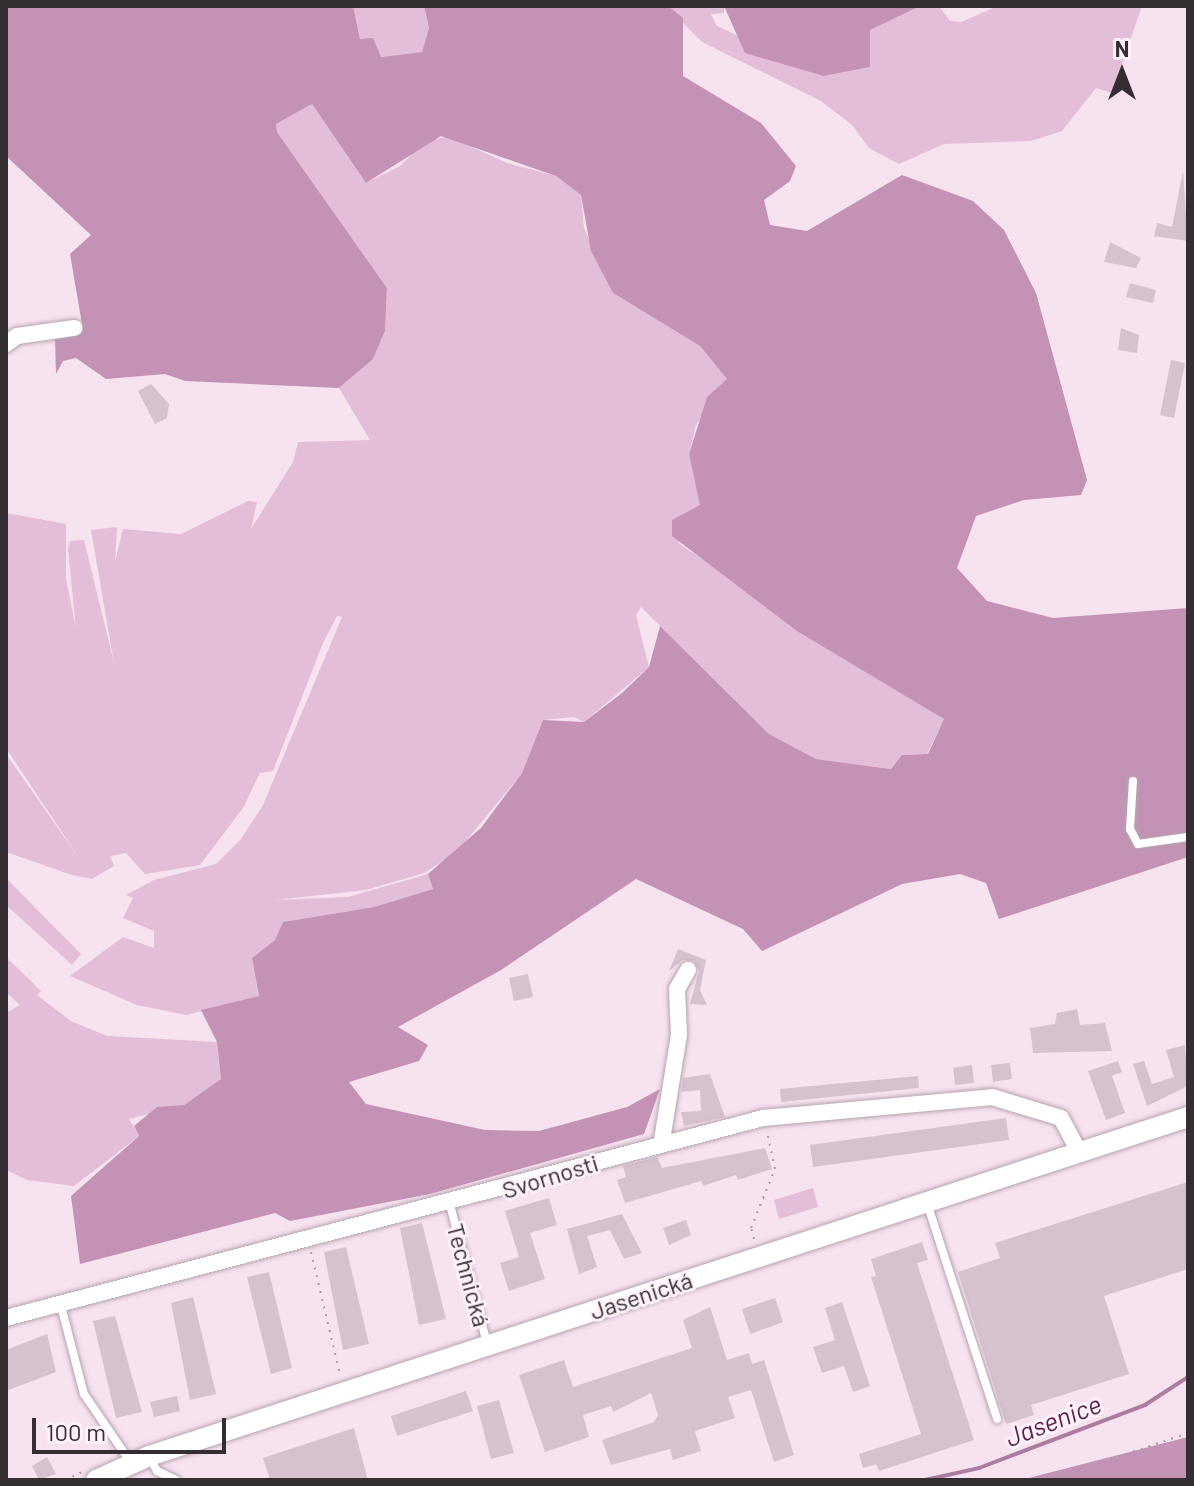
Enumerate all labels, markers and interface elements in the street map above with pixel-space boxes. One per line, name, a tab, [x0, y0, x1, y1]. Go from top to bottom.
north arrow	[1082, 32, 1162, 112]
text: N	[1115, 35, 1129, 61]
street label: Svornosti	[498, 1148, 602, 1204]
street label: Technická	[441, 1220, 497, 1330]
street label: Jasenická	[586, 1265, 696, 1325]
water label: Jasenice	[1001, 1387, 1105, 1453]
scale bar	[36, 1402, 230, 1452]
text: 100 m	[46, 1417, 106, 1446]

